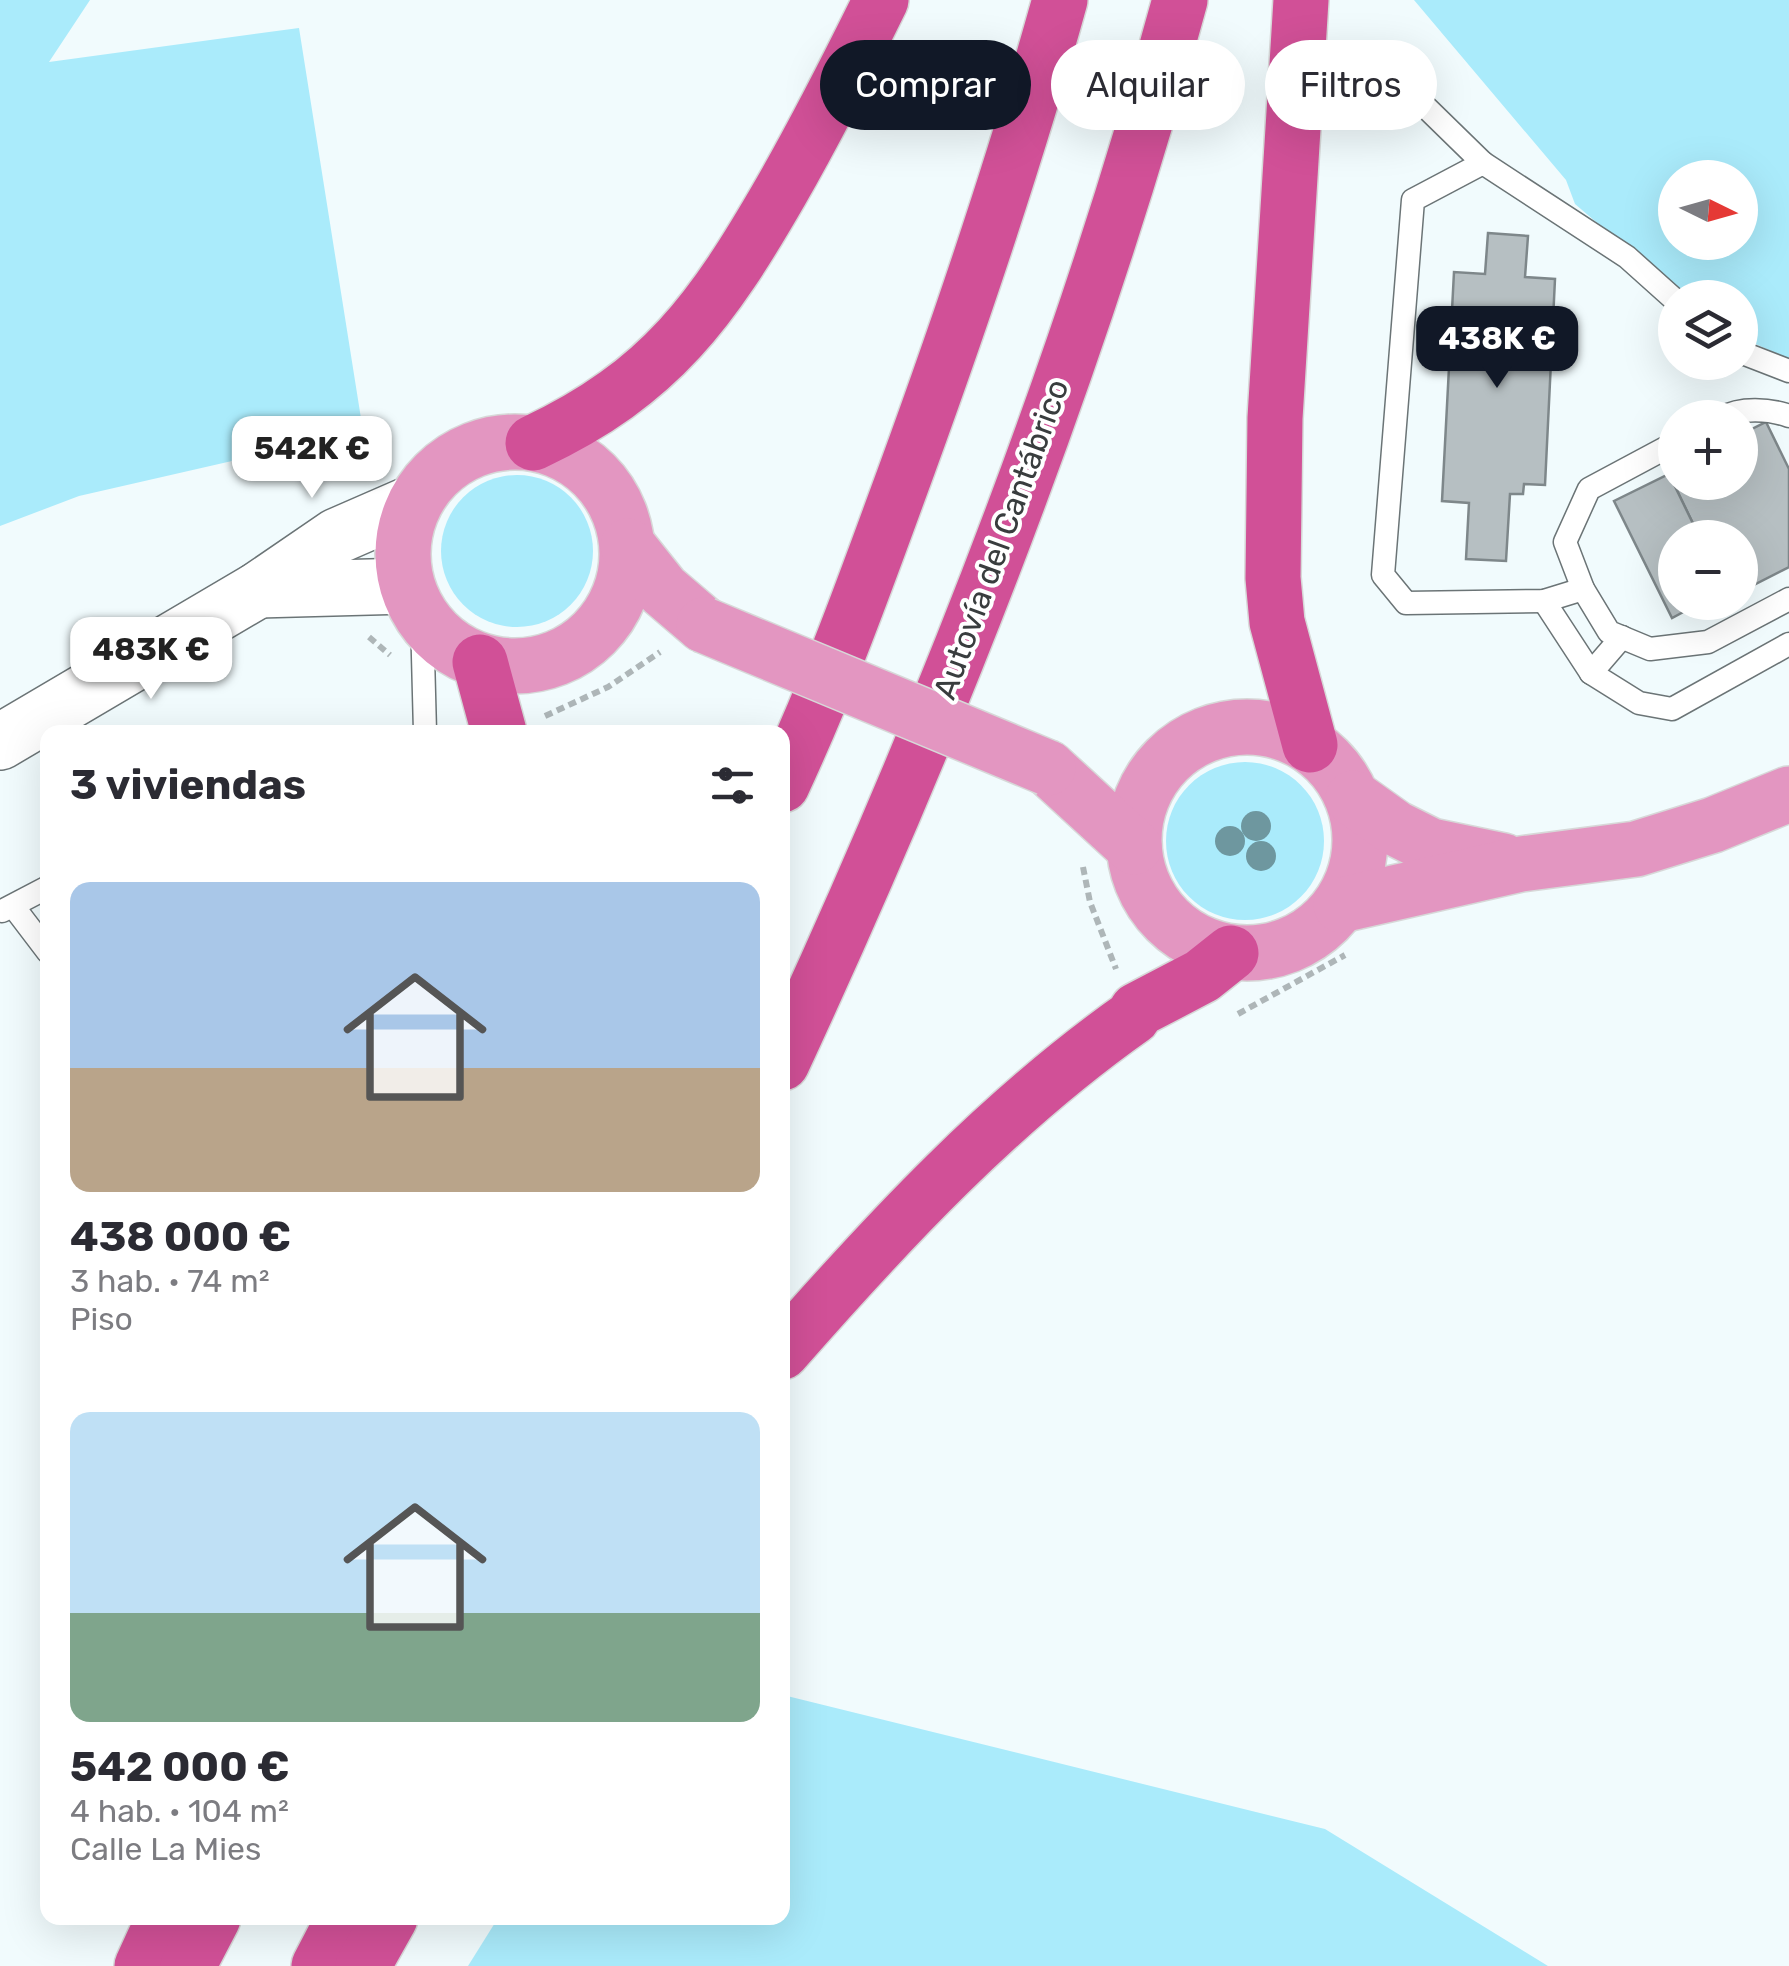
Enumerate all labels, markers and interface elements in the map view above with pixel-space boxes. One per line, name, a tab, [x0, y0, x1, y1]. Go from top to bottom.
chip: Comprar	[820, 40, 1031, 130]
chip: Alquilar	[1051, 40, 1245, 130]
chip: Filtros	[1265, 40, 1437, 130]
north arrow	[1658, 160, 1758, 260]
map controls	[1658, 160, 1758, 620]
button: layers	[1658, 280, 1758, 380]
pin: 438K €	[1416, 306, 1578, 391]
text: 438K €	[1438, 319, 1556, 357]
street label: Autovía del Cantábrico	[925, 374, 1077, 704]
button: +	[1658, 400, 1758, 500]
pin: 542K €	[231, 416, 393, 501]
text: 542K €	[254, 429, 370, 467]
button: −	[1658, 520, 1758, 620]
pin: 483K €	[70, 617, 232, 702]
text: 483K €	[92, 630, 210, 668]
icon: filters	[705, 758, 760, 813]
text: 3 viviendas	[70, 760, 306, 810]
icon: home	[325, 947, 505, 1127]
text: 438 000 €	[70, 1212, 291, 1262]
text: 3 hab. · 74 m²	[70, 1262, 270, 1300]
text: Piso	[70, 1300, 133, 1338]
icon: home	[325, 1477, 505, 1657]
text: 542 000 €	[70, 1742, 290, 1792]
text: 4 hab. · 104 m²	[70, 1792, 289, 1830]
text: Calle La Mies	[70, 1830, 261, 1868]

